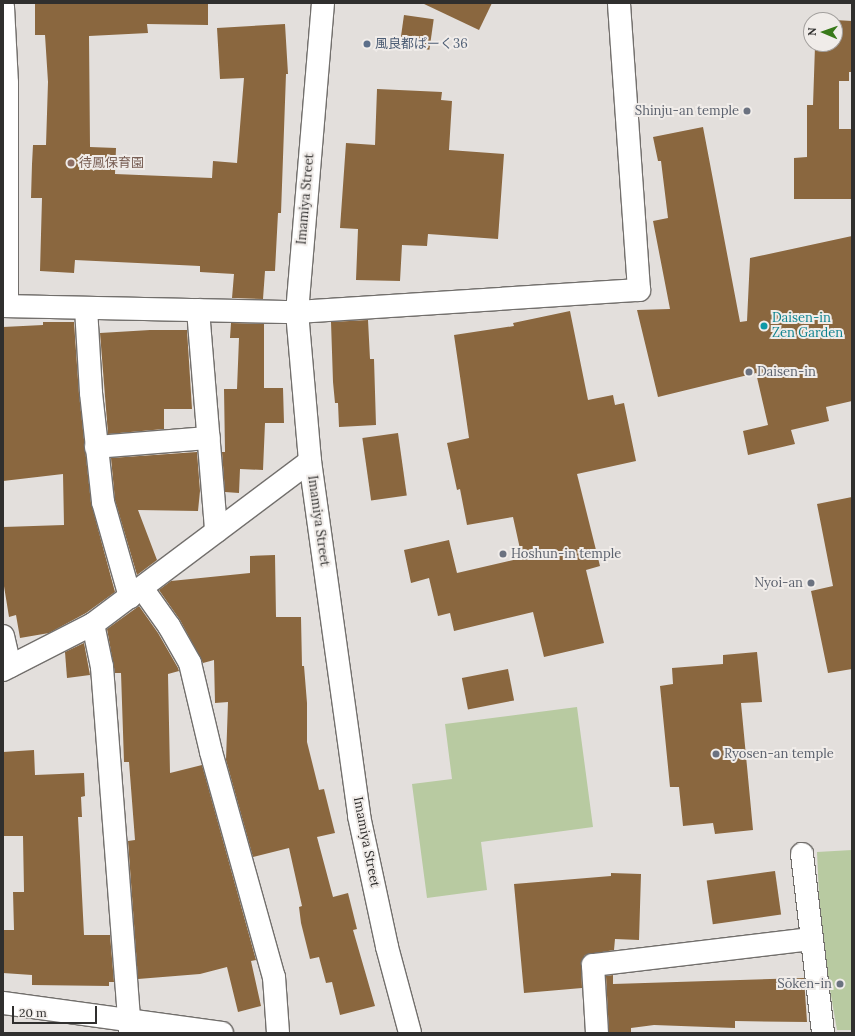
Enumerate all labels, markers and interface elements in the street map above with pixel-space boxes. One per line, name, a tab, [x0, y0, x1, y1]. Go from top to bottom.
north arrow	[803, 12, 843, 52]
text: N	[805, 27, 819, 36]
place label: 風良都ぱーく36	[375, 36, 468, 52]
marker: 風良都ぱーく36	[362, 39, 372, 49]
place label: Shinju-an temple	[635, 103, 739, 119]
marker: Shinju-an temple	[742, 106, 752, 116]
street label: Imamiya Street	[294, 153, 318, 245]
place label: 待鳳保育園	[79, 155, 144, 171]
marker: 待鳳保育園	[66, 158, 76, 168]
place label: Daisen-in Zen Garden	[772, 311, 843, 342]
marker: Daisen-in Zen Garden	[759, 321, 769, 331]
place label: Daisen-in	[757, 364, 816, 380]
marker: Daisen-in	[744, 367, 754, 377]
street label: Imamiya Street	[304, 475, 332, 567]
place label: Hoshun-in temple	[511, 546, 621, 562]
marker: Hoshun-in temple	[498, 549, 508, 559]
place label: Nyoi-an	[754, 575, 803, 591]
marker: Nyoi-an	[806, 578, 816, 588]
place label: Ryosen-an temple	[724, 746, 834, 762]
marker: Ryosen-an temple	[711, 749, 721, 759]
street label: Imamiya Street	[350, 796, 382, 888]
place label: Sōken-in	[777, 976, 832, 992]
marker: Sōken-in	[835, 979, 845, 989]
scale bar	[14, 998, 99, 1024]
text: 20 m	[19, 1005, 47, 1020]

